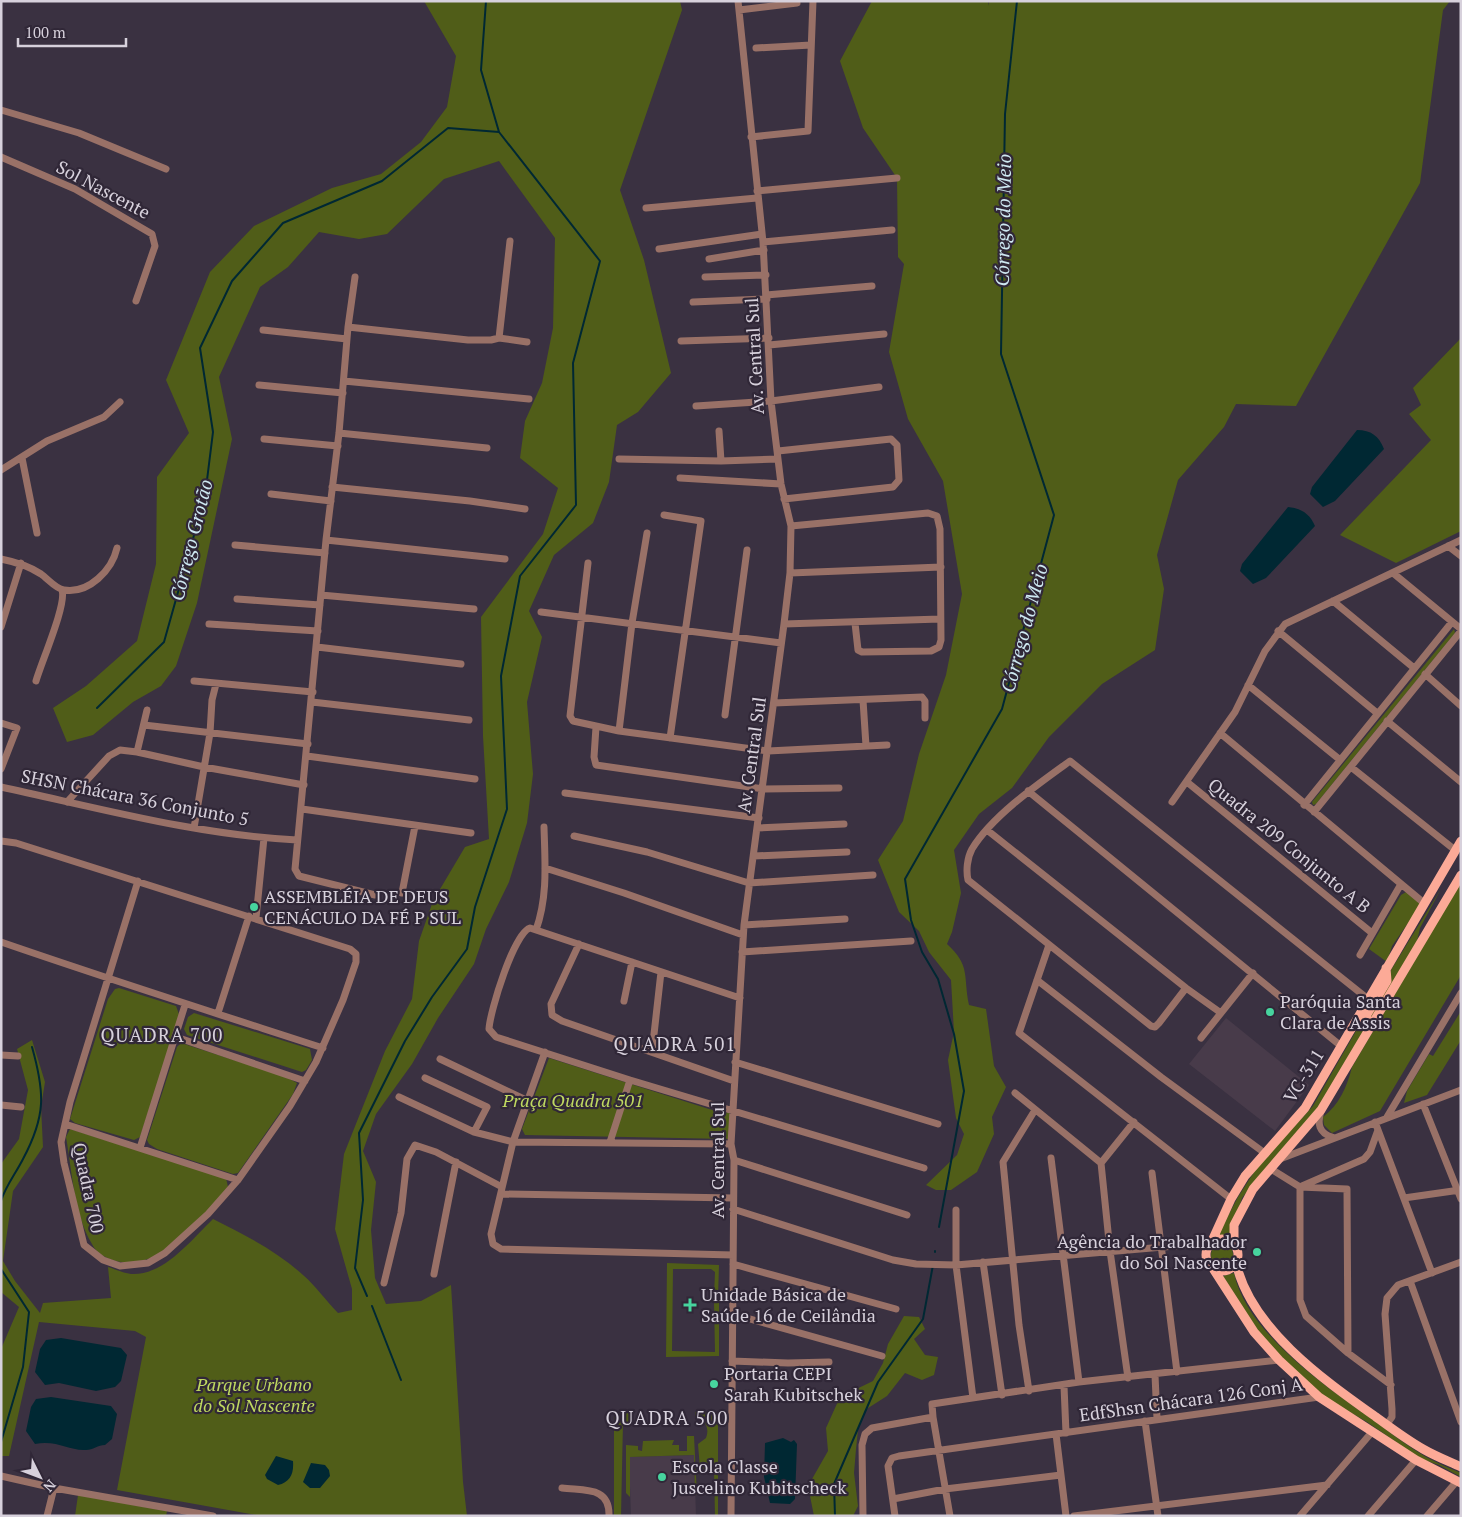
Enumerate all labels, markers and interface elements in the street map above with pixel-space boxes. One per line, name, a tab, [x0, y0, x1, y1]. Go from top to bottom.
scale bar	[18, 15, 125, 47]
text: 100 m	[25, 22, 66, 42]
street label: Sol Nascente	[52, 154, 155, 224]
water label: Córrego do Meio	[989, 154, 1016, 286]
street label: Av. Central Sul	[739, 297, 769, 415]
water label: Córrego Grotão	[163, 477, 218, 603]
water label: Córrego do Meio	[994, 561, 1053, 695]
street label: Av. Central Sul	[731, 695, 771, 814]
street label: SHSN Chácara 36 Conjunto 5	[19, 763, 251, 831]
street label: Quadra 209 Conjunto A B	[1203, 772, 1376, 918]
place label: ASSEMBLÉIA DE DEUS CENÁCULO DA FÉ P SUL	[264, 884, 461, 929]
marker: ASSEMBLÉIA DE DEUS CENÁCULO DA FÉ P SUL	[248, 901, 260, 913]
place label: Paróquia Santa Clara de Assis	[1280, 989, 1401, 1034]
marker: Paróquia Santa Clara de Assis	[1264, 1006, 1276, 1018]
district label: QUADRA 700	[101, 1022, 223, 1047]
district label: QUADRA 501	[614, 1031, 736, 1056]
street label: VC-311	[1277, 1044, 1329, 1107]
park label: Praça Quadra 501	[502, 1088, 643, 1112]
street label: Av. Central Sul	[705, 1102, 729, 1218]
street label: Quadra 700	[68, 1140, 110, 1235]
place label: Agência do Trabalhador do Sol Nascente	[1057, 1229, 1247, 1274]
marker: Agência do Trabalhador do Sol Nascente	[1251, 1246, 1263, 1258]
place label: Unidade Básica de Saúde 16 de Ceilândia	[701, 1282, 876, 1327]
marker: Unidade Básica de Saúde 16 de Ceilândia	[683, 1298, 697, 1312]
place label: Portaria CEPI Sarah Kubitschek	[724, 1361, 863, 1406]
street label: EdfShsn Chácara 126 Conj A	[1078, 1371, 1305, 1427]
park label: Parque Urbano do Sol Nascente	[193, 1372, 315, 1417]
marker: Portaria CEPI Sarah Kubitschek	[708, 1378, 720, 1390]
district label: QUADRA 500	[606, 1405, 728, 1430]
north arrow	[15, 1452, 65, 1502]
place label: Escola Classe Juscelino Kubitscheck	[672, 1454, 847, 1499]
marker: Escola Classe Juscelino Kubitscheck	[656, 1471, 668, 1483]
text: N	[39, 1476, 61, 1497]

